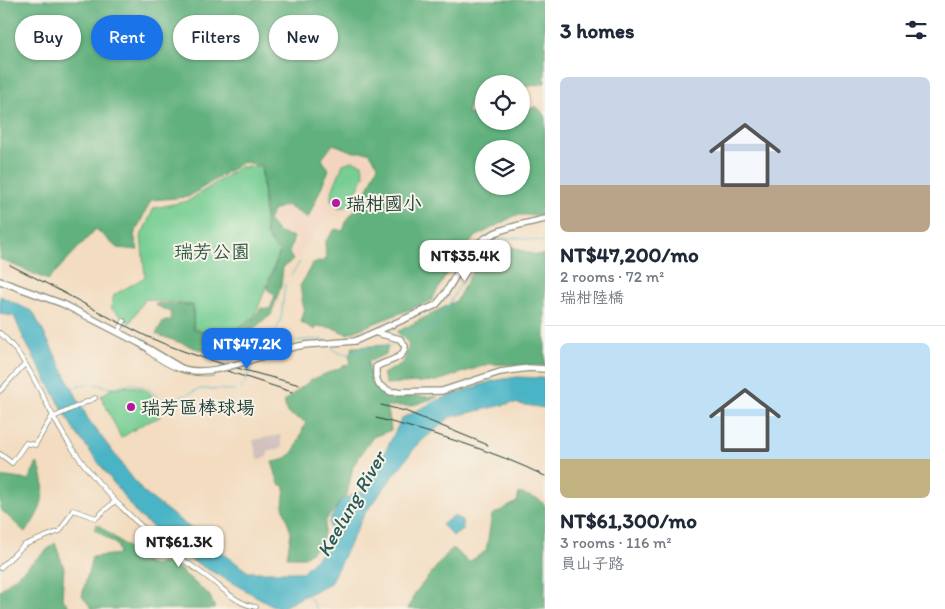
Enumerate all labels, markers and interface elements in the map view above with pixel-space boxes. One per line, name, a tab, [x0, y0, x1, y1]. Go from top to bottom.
chip: Buy	[15, 15, 81, 60]
chip: Rent	[91, 15, 163, 60]
chip: Filters	[173, 15, 259, 60]
chip: New	[269, 15, 338, 60]
icon: filters	[902, 16, 930, 44]
text: 3 homes	[560, 18, 635, 43]
map controls	[475, 75, 530, 195]
button: locate	[475, 75, 530, 130]
icon: home	[700, 110, 790, 200]
button: layers	[475, 140, 530, 195]
place label: 瑞柑國小	[346, 192, 422, 215]
marker: 瑞柑國小	[330, 197, 342, 209]
park label: 瑞芳公園	[174, 240, 250, 263]
pin: NT$35.4K	[413, 240, 517, 282]
text: NT$47,200/mo	[560, 242, 699, 267]
text: NT$35.4K	[431, 246, 499, 265]
text: 2 rooms · 72 m²	[560, 267, 664, 286]
text: 瑞柑陸橋	[560, 288, 624, 307]
pin: NT$47.2K	[195, 328, 299, 370]
text: NT$47.2K	[213, 334, 281, 353]
icon: home	[700, 375, 790, 465]
place label: 瑞芳區棒球場	[141, 396, 255, 419]
marker: 瑞芳區棒球場	[125, 401, 137, 413]
water label: Keelung River	[311, 445, 392, 561]
text: NT$61,300/mo	[560, 508, 697, 533]
pin: NT$61.3K	[127, 526, 231, 568]
text: NT$61.3K	[146, 532, 212, 551]
text: 3 rooms · 116 m²	[560, 533, 671, 552]
text: 員山子路	[560, 554, 624, 573]

